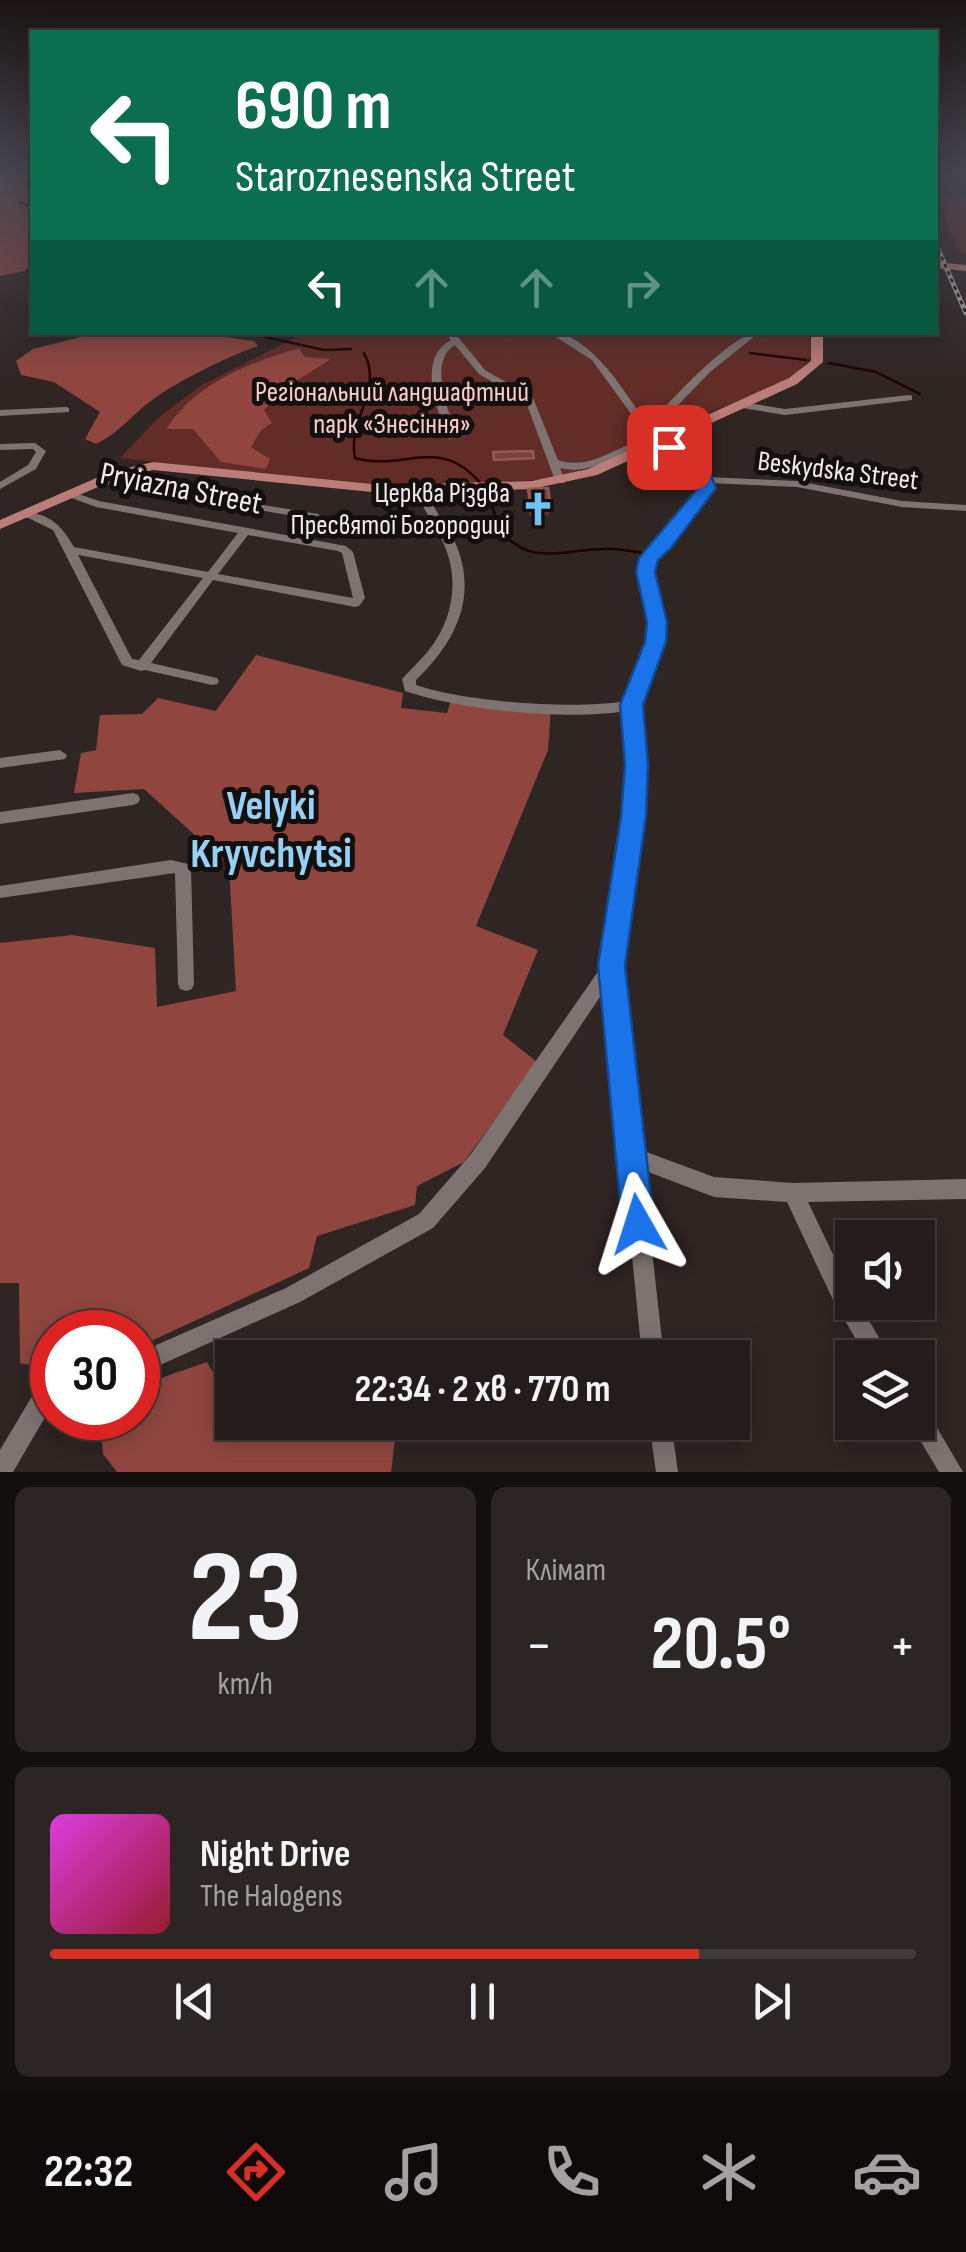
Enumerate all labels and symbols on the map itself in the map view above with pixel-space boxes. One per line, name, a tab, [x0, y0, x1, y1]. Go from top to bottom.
park label: Регіональний ландшафтний парк «Знесіння»	[255, 376, 529, 441]
pin	[627, 405, 712, 490]
street label: Beskydska Street	[756, 445, 920, 497]
street label: Pryiazna Street	[97, 454, 265, 524]
place label: Церква Різдва Пресвятої Богородиці	[291, 477, 510, 542]
church icon: Церква Різдва Пресвятої Богородиці	[519, 490, 557, 528]
district label: Velyki Kryvchytsi	[190, 781, 352, 880]
position arrow	[586, 1172, 690, 1276]
speed limit sign: 30	[30, 1310, 160, 1440]

